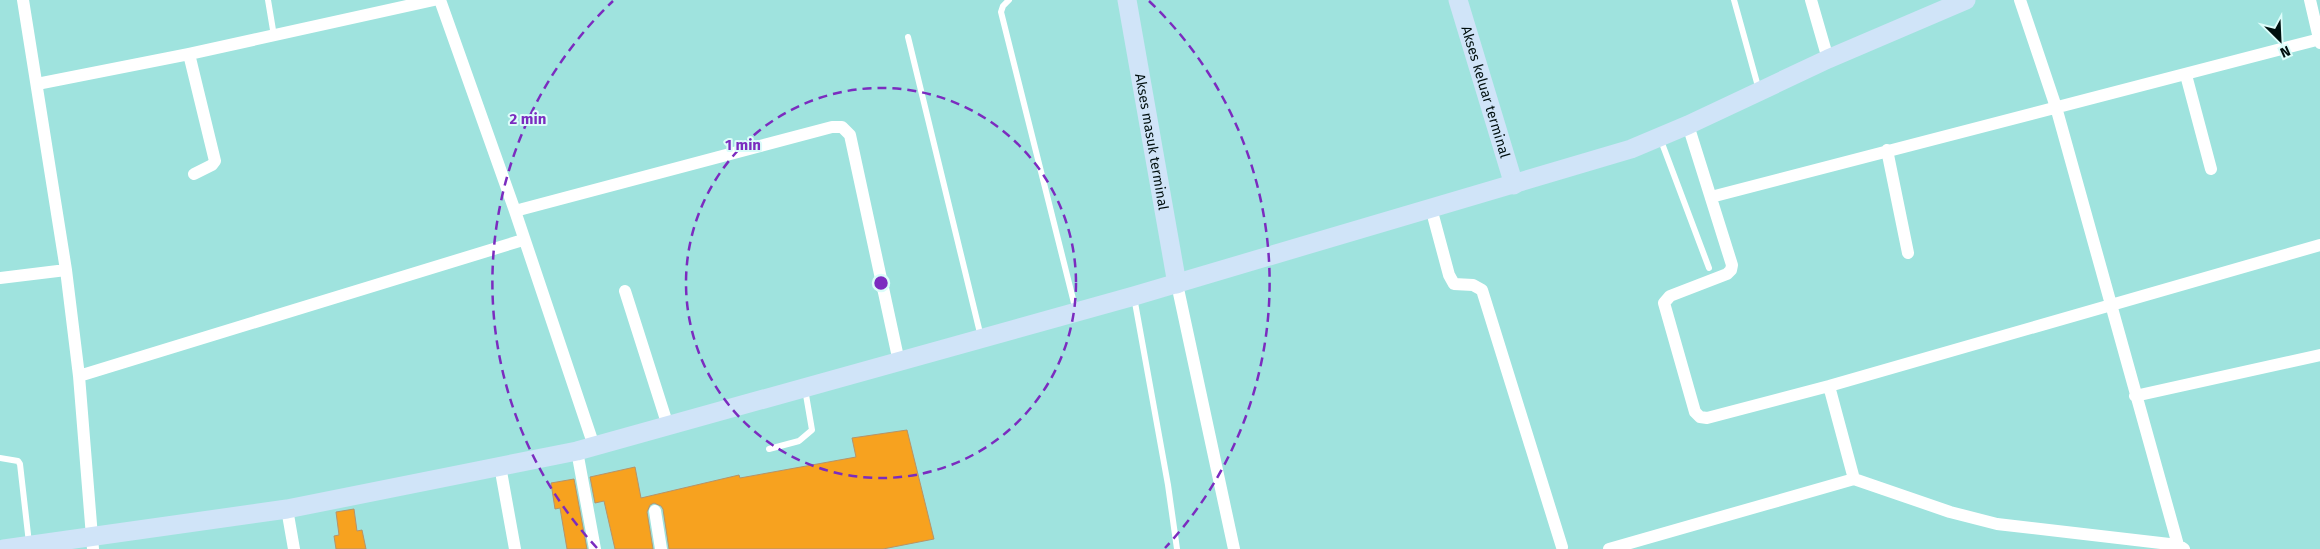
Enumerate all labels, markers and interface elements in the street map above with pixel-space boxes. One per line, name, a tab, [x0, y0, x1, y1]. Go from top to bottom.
north arrow	[2255, 15, 2305, 65]
street label: Akses keluar terminal	[1458, 24, 1514, 160]
text: N	[2277, 42, 2293, 61]
street label: Akses masuk terminal	[1132, 72, 1172, 211]
text: 2 min	[510, 110, 546, 128]
text: 1 min	[725, 136, 761, 154]
centre of rings	[872, 274, 890, 292]

